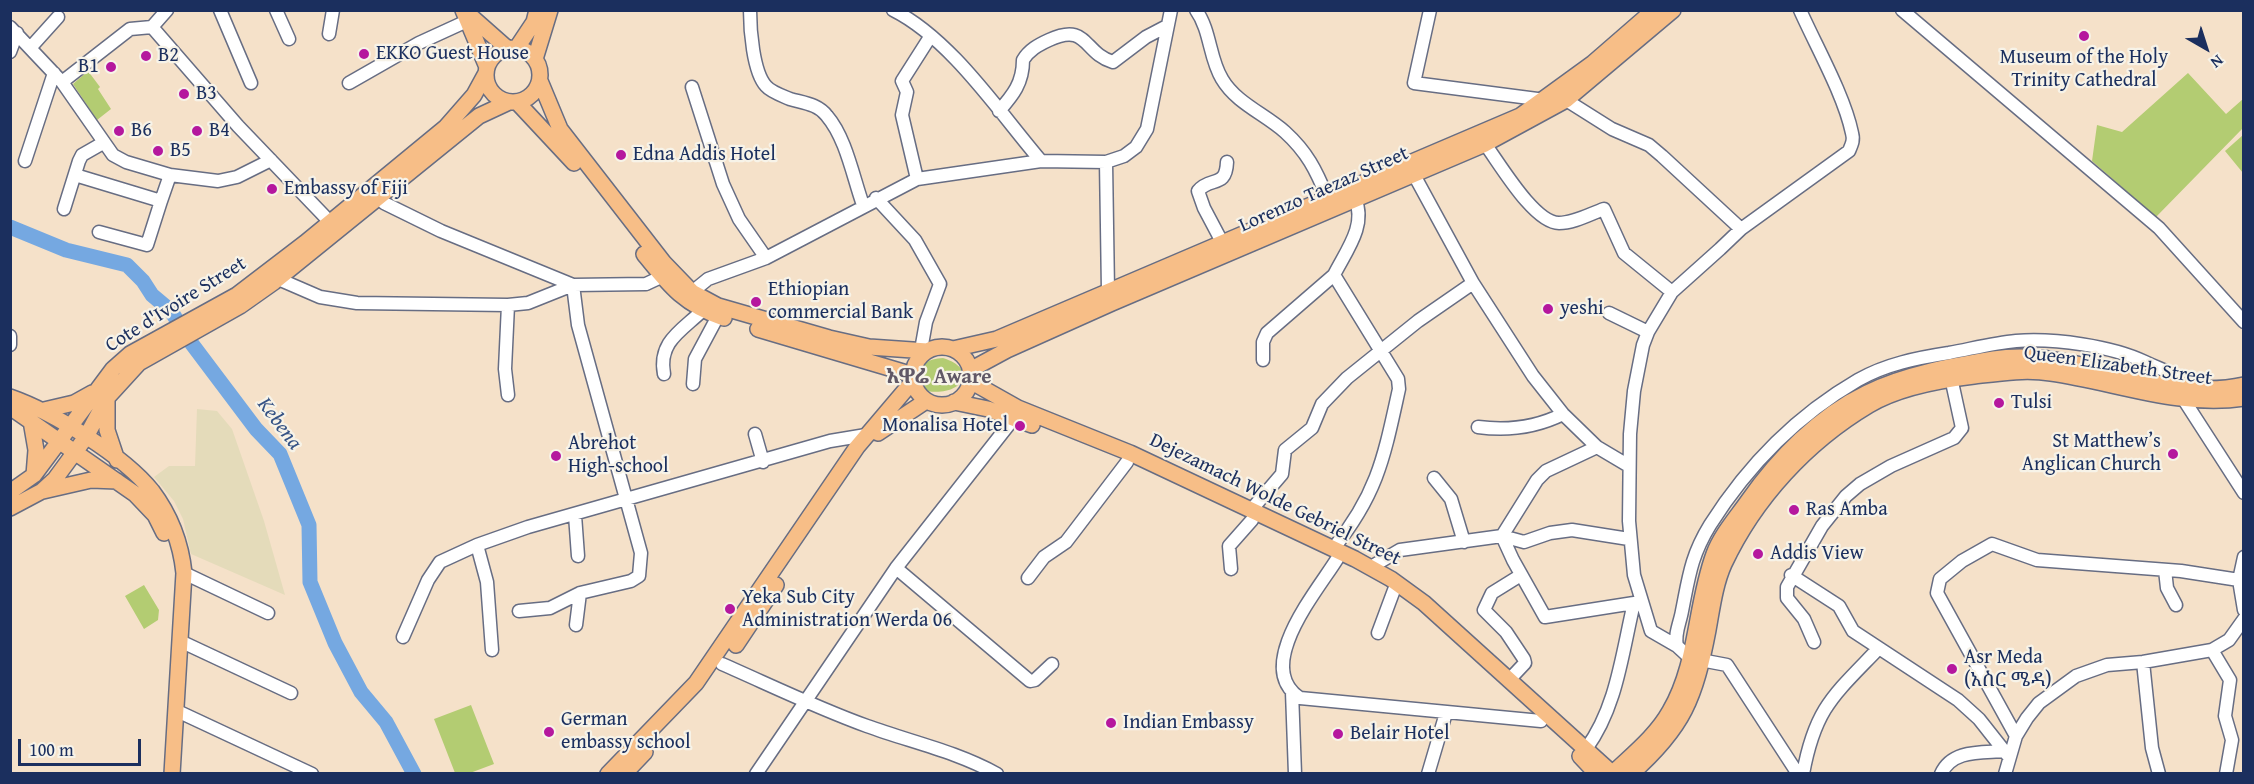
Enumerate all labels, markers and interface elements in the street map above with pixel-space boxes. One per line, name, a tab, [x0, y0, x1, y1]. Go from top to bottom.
north arrow	[2176, 18, 2236, 78]
marker: Museum of the Holy Trinity Cathedral	[2077, 29, 2091, 43]
place label: EKKO Guest House	[376, 42, 529, 66]
place label: B2	[158, 44, 179, 68]
place label: Museum of the Holy Trinity Cathedral	[2000, 46, 2168, 93]
marker: EKKO Guest House	[357, 47, 371, 61]
marker: B2	[139, 49, 153, 63]
text: N	[2206, 49, 2229, 75]
place label: B1	[78, 55, 99, 79]
marker: B1	[104, 60, 118, 74]
place label: B3	[196, 82, 217, 106]
marker: B3	[177, 87, 191, 101]
place label: B6	[131, 119, 152, 143]
place label: B4	[209, 119, 230, 143]
marker: B6	[112, 124, 126, 138]
marker: B4	[190, 124, 204, 138]
place label: B5	[170, 139, 191, 163]
street label: Lorenzo Taezaz Street	[1235, 142, 1413, 238]
place label: Edna Addis Hotel	[633, 143, 776, 167]
marker: B5	[151, 144, 165, 158]
marker: Edna Addis Hotel	[614, 148, 628, 162]
place label: Embassy of Fiji	[284, 177, 408, 201]
marker: Embassy of Fiji	[265, 182, 279, 196]
street label: Cote d'Ivoire Street	[101, 252, 251, 358]
place label: Ethiopian commercial Bank	[768, 278, 913, 325]
marker: Ethiopian commercial Bank	[749, 295, 763, 309]
place label: yeshi	[1560, 297, 1604, 321]
marker: yeshi	[1541, 302, 1555, 316]
street label: Queen Elizabeth Street	[2022, 341, 2214, 391]
district label: አዋሬ Aware	[886, 365, 992, 391]
place label: Tulsi	[2011, 391, 2052, 415]
water label: Kebena	[251, 393, 307, 455]
marker: Tulsi	[1992, 396, 2006, 410]
place label: Monalisa Hotel	[882, 414, 1008, 438]
marker: Monalisa Hotel	[1013, 419, 1027, 433]
street label: Dejezamach Wolde Gebriel Street	[1146, 429, 1404, 571]
place label: St Matthew’s Anglican Church	[2022, 430, 2161, 477]
place label: Abrehot High-school	[568, 432, 669, 479]
marker: St Matthew’s Anglican Church	[2166, 447, 2180, 461]
marker: Abrehot High-school	[549, 449, 563, 463]
place label: Ras Amba	[1806, 498, 1888, 522]
marker: Ras Amba	[1787, 503, 1801, 517]
place label: Addis View	[1770, 542, 1864, 566]
marker: Addis View	[1751, 547, 1765, 561]
place label: Yeka Sub City Administration Werda 06	[742, 586, 952, 633]
marker: Yeka Sub City Administration Werda 06	[723, 602, 737, 616]
place label: Asr Meda (አስር ሜዳ)	[1964, 646, 2052, 693]
marker: Asr Meda (አስር ሜዳ)	[1945, 662, 1959, 676]
place label: German embassy school	[561, 708, 691, 755]
place label: Indian Embassy	[1123, 711, 1254, 735]
marker: Indian Embassy	[1104, 716, 1118, 730]
place label: Belair Hotel	[1350, 722, 1450, 746]
marker: German embassy school	[542, 725, 556, 739]
scale bar	[21, 727, 144, 765]
marker: Belair Hotel	[1331, 727, 1345, 741]
text: 100 m	[29, 736, 74, 763]

